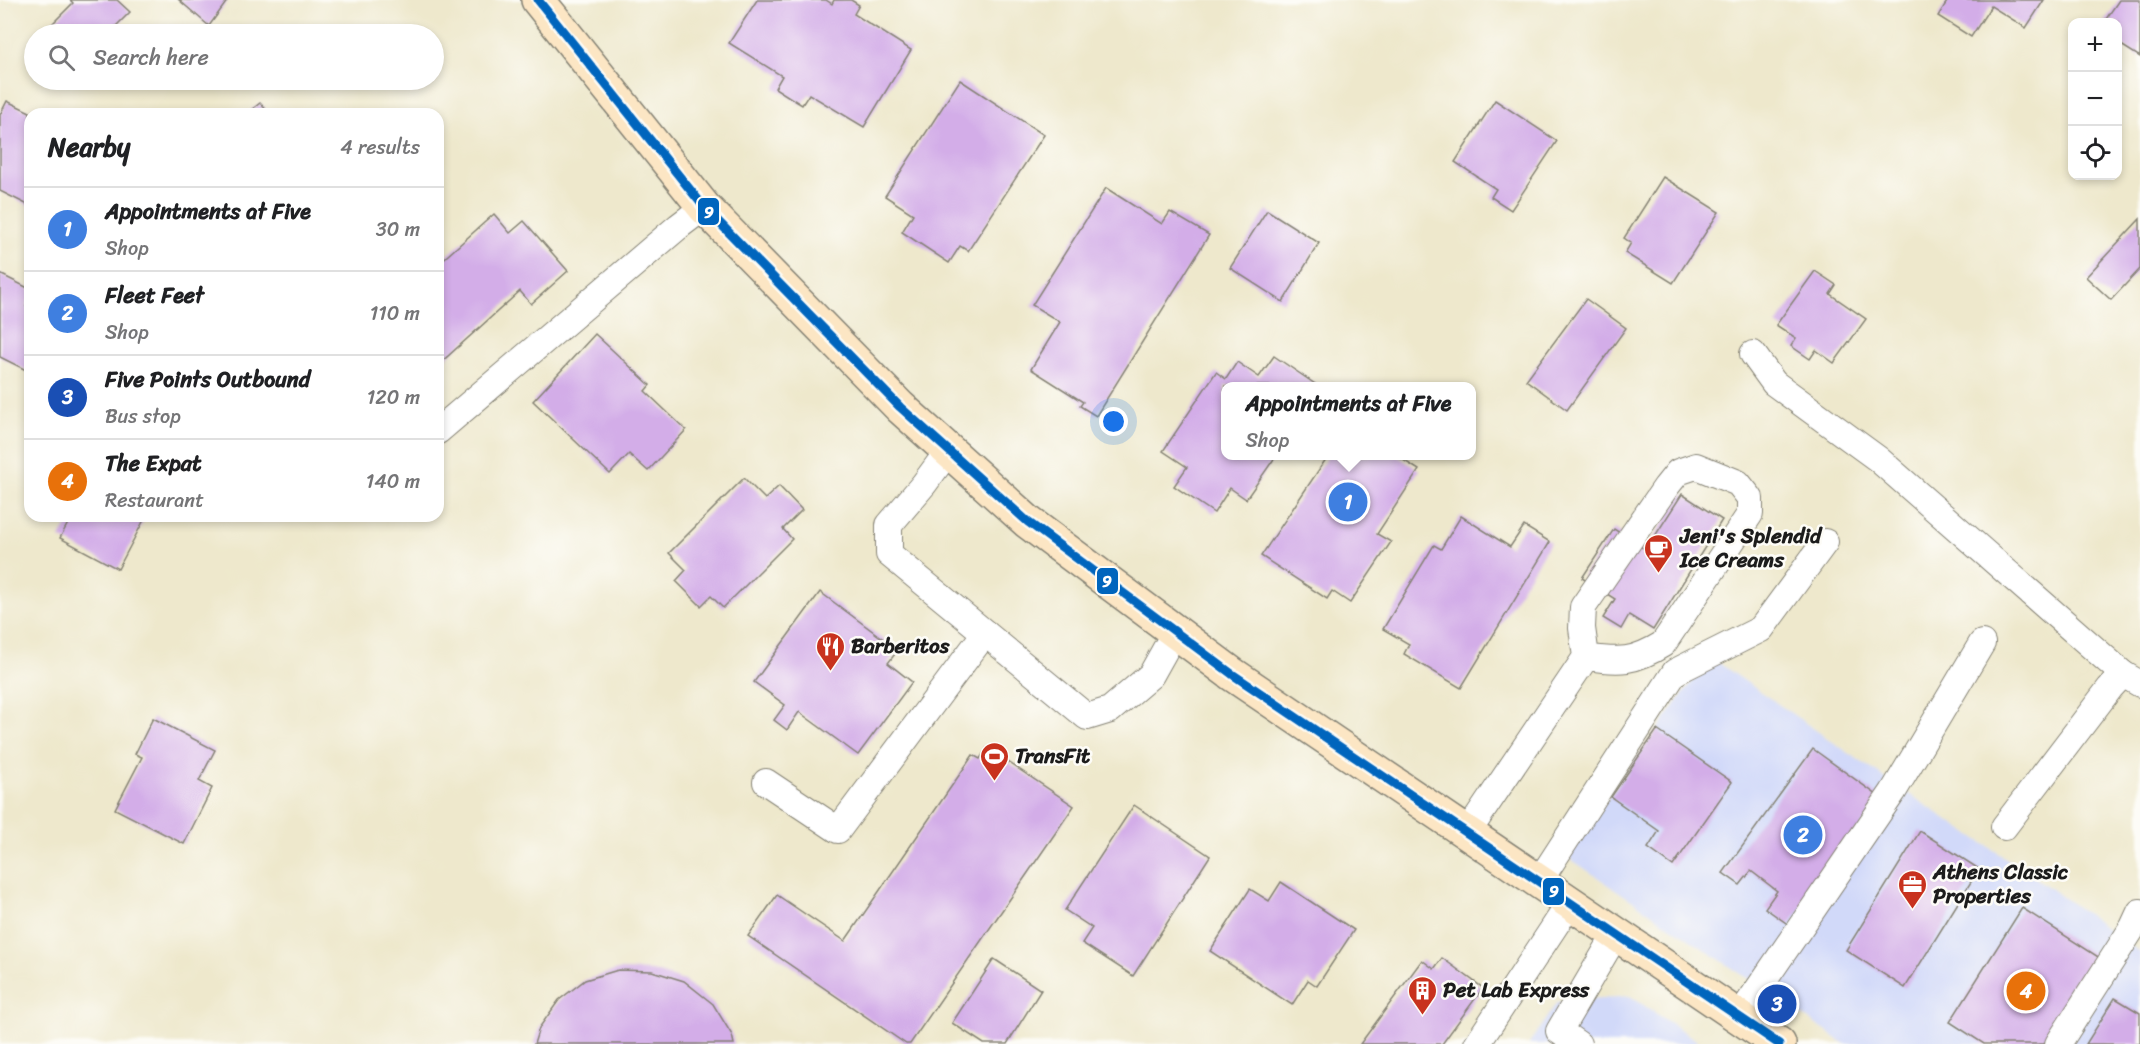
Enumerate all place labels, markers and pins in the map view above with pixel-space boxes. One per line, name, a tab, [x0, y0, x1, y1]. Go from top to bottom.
pin: 1	[1328, 480, 1368, 524]
place label: Jeni's Splendid Ice Creams	[1679, 517, 1823, 579]
cafe icon: Jeni's Splendid Ice Creams	[1643, 532, 1675, 574]
place label: Barberitos	[851, 627, 950, 665]
restaurant icon: Barberitos	[814, 630, 846, 672]
place label: TransFit	[1015, 737, 1091, 775]
sports icon: TransFit	[978, 740, 1010, 782]
pin: 2	[1784, 812, 1822, 858]
place label: Athens Classic Properties	[1932, 853, 2069, 915]
office icon: Athens Classic Properties	[1896, 868, 1928, 910]
pin: 4	[2006, 968, 2046, 1014]
place label: Pet Lab Express	[1443, 971, 1591, 1009]
building icon: Pet Lab Express	[1406, 974, 1438, 1016]
pin: 3	[1758, 982, 1796, 1026]

